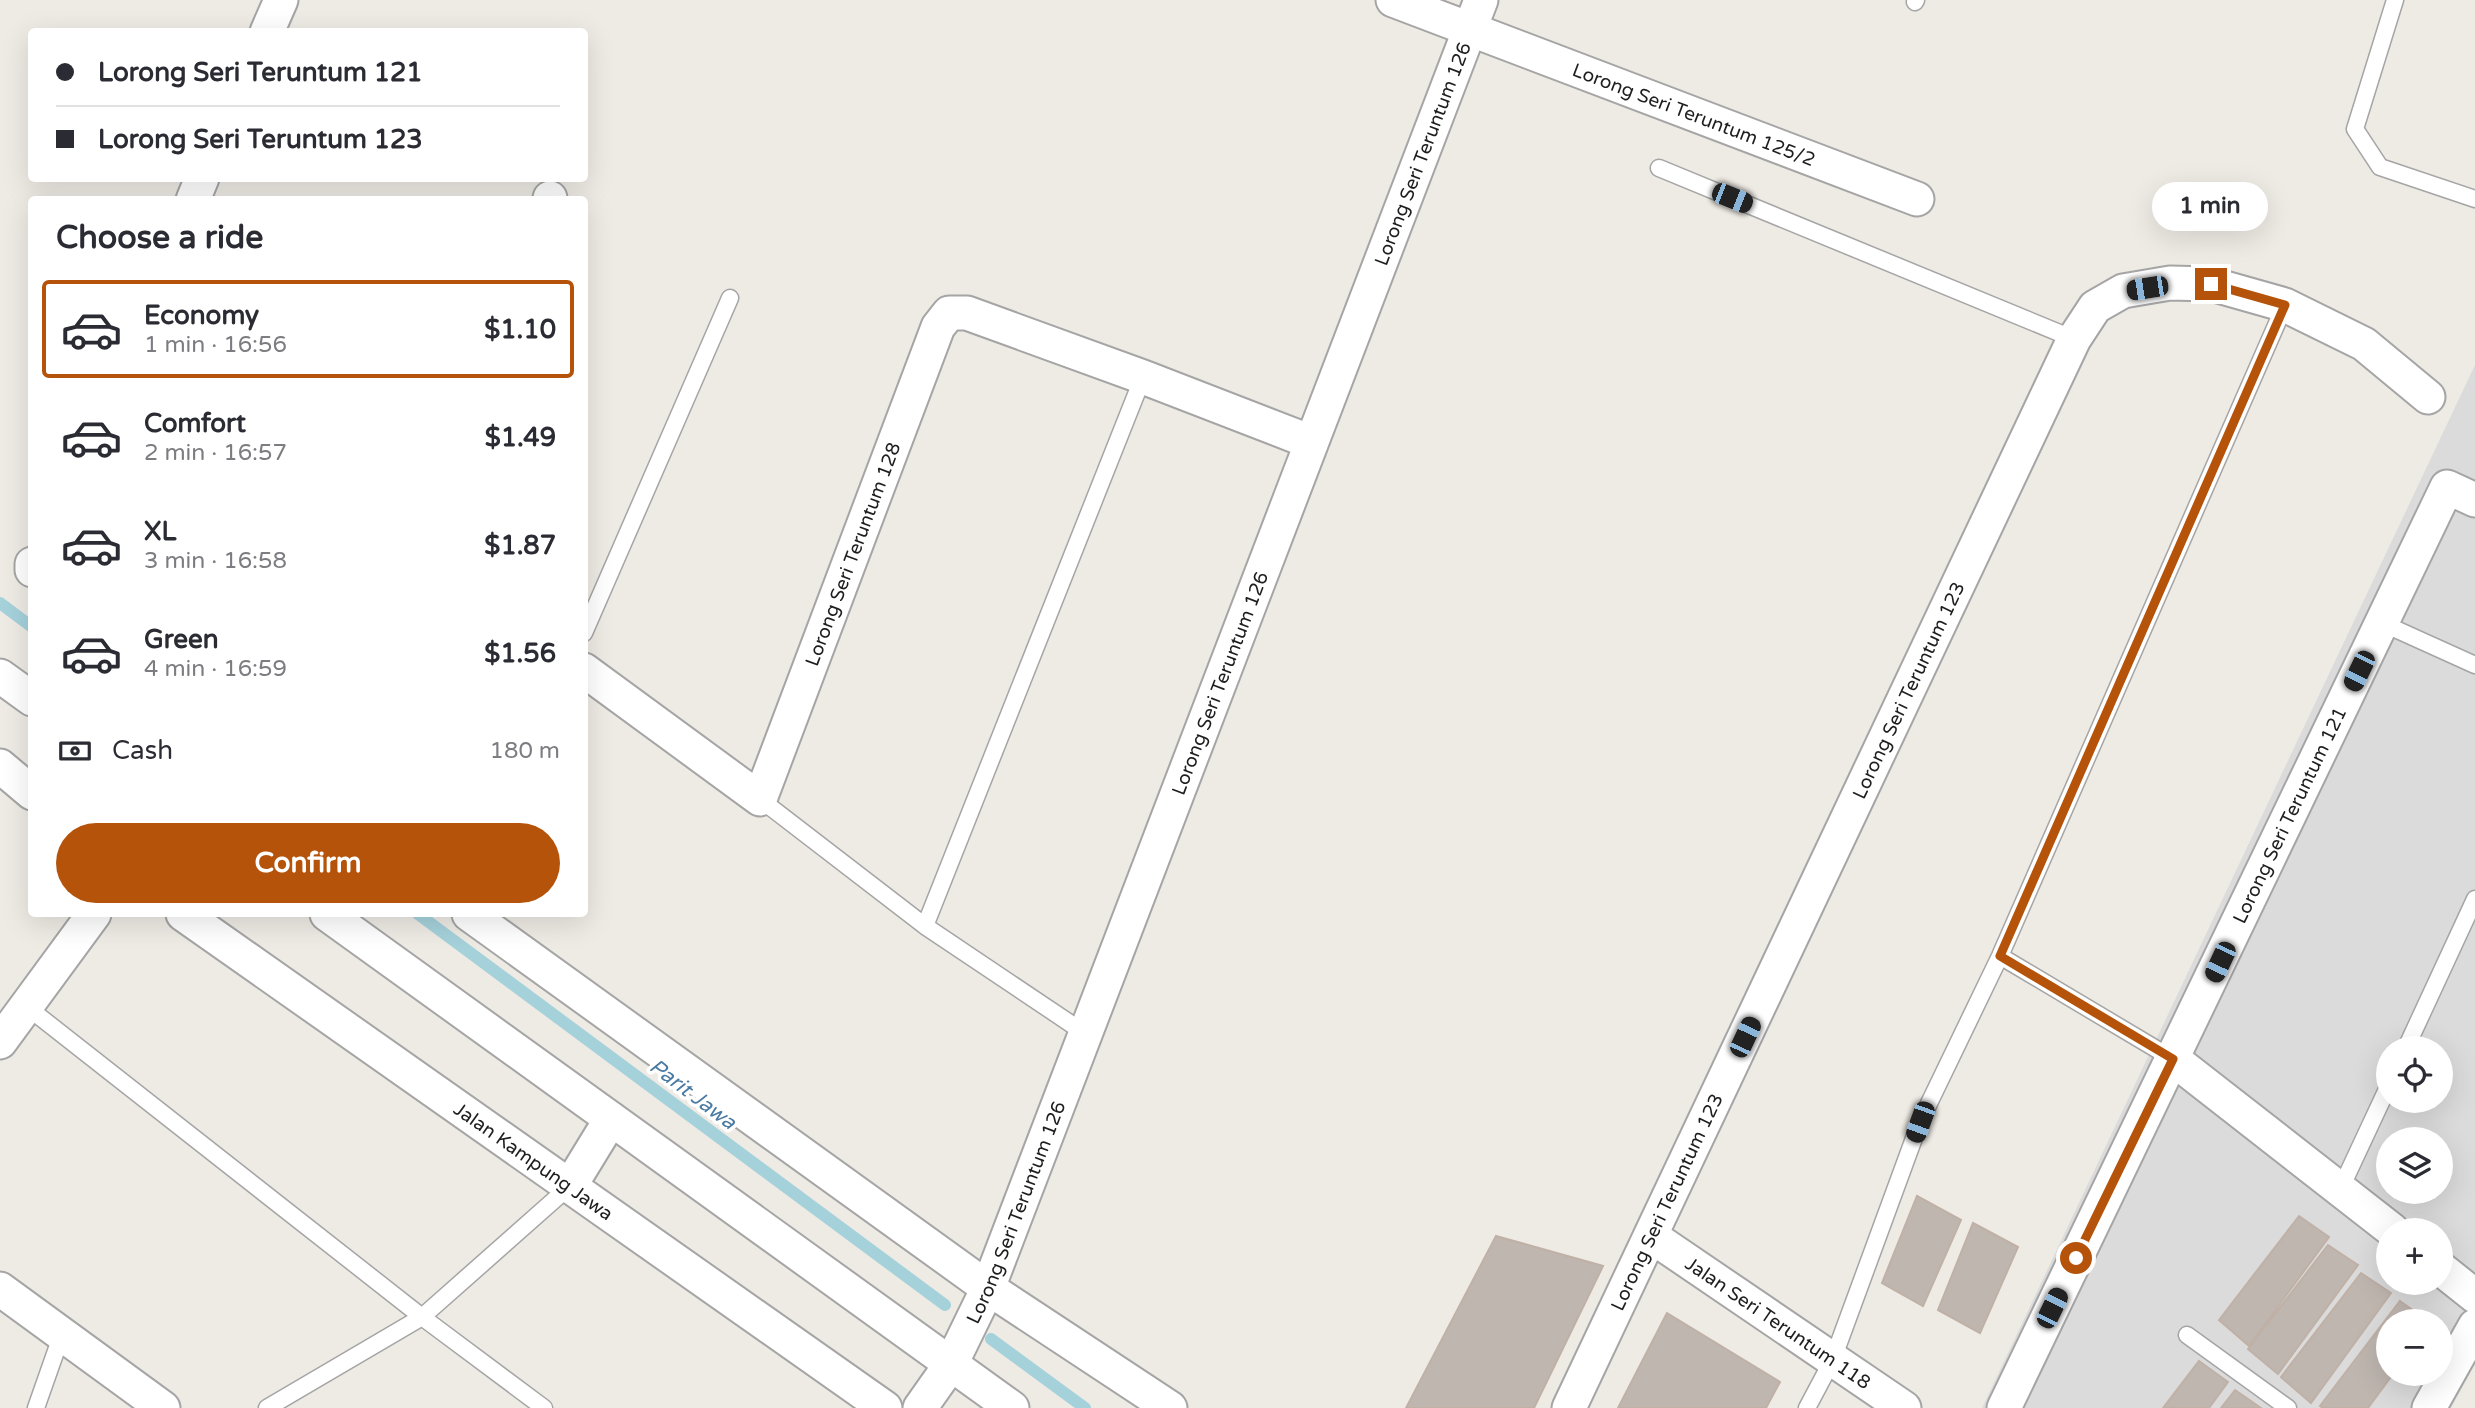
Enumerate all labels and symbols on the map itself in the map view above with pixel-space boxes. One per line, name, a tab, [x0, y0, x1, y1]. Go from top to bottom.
street label: Lorong Seri Teruntum 126	[1370, 39, 1476, 269]
street label: Lorong Seri Teruntum 125/2	[1569, 59, 1818, 171]
car	[1709, 180, 1756, 216]
callout: 1 min	[2153, 182, 2269, 232]
route end	[2195, 268, 2227, 300]
car	[2125, 274, 2170, 302]
street label: Lorong Seri Teruntum 128	[801, 439, 906, 669]
street label: Lorong Seri Teruntum 126	[1168, 569, 1273, 798]
street label: Lorong Seri Teruntum 123	[1848, 578, 1970, 803]
car	[2341, 648, 2378, 694]
street label: Lorong Seri Teruntum 121	[2229, 704, 2351, 927]
car	[2202, 939, 2239, 985]
car	[1727, 1014, 1764, 1060]
water label: Parit Jawa	[645, 1054, 742, 1136]
street label: Lorong Seri Teruntum 123	[1607, 1090, 1728, 1314]
street label: Jalan Kampung Jawa	[449, 1098, 617, 1225]
street label: Lorong Seri Teruntum 126	[962, 1098, 1071, 1327]
car	[1903, 1099, 1938, 1145]
route start	[2060, 1242, 2092, 1274]
street label: Jalan Seri Teruntum 118	[1681, 1253, 1875, 1394]
car	[2034, 1285, 2071, 1331]

